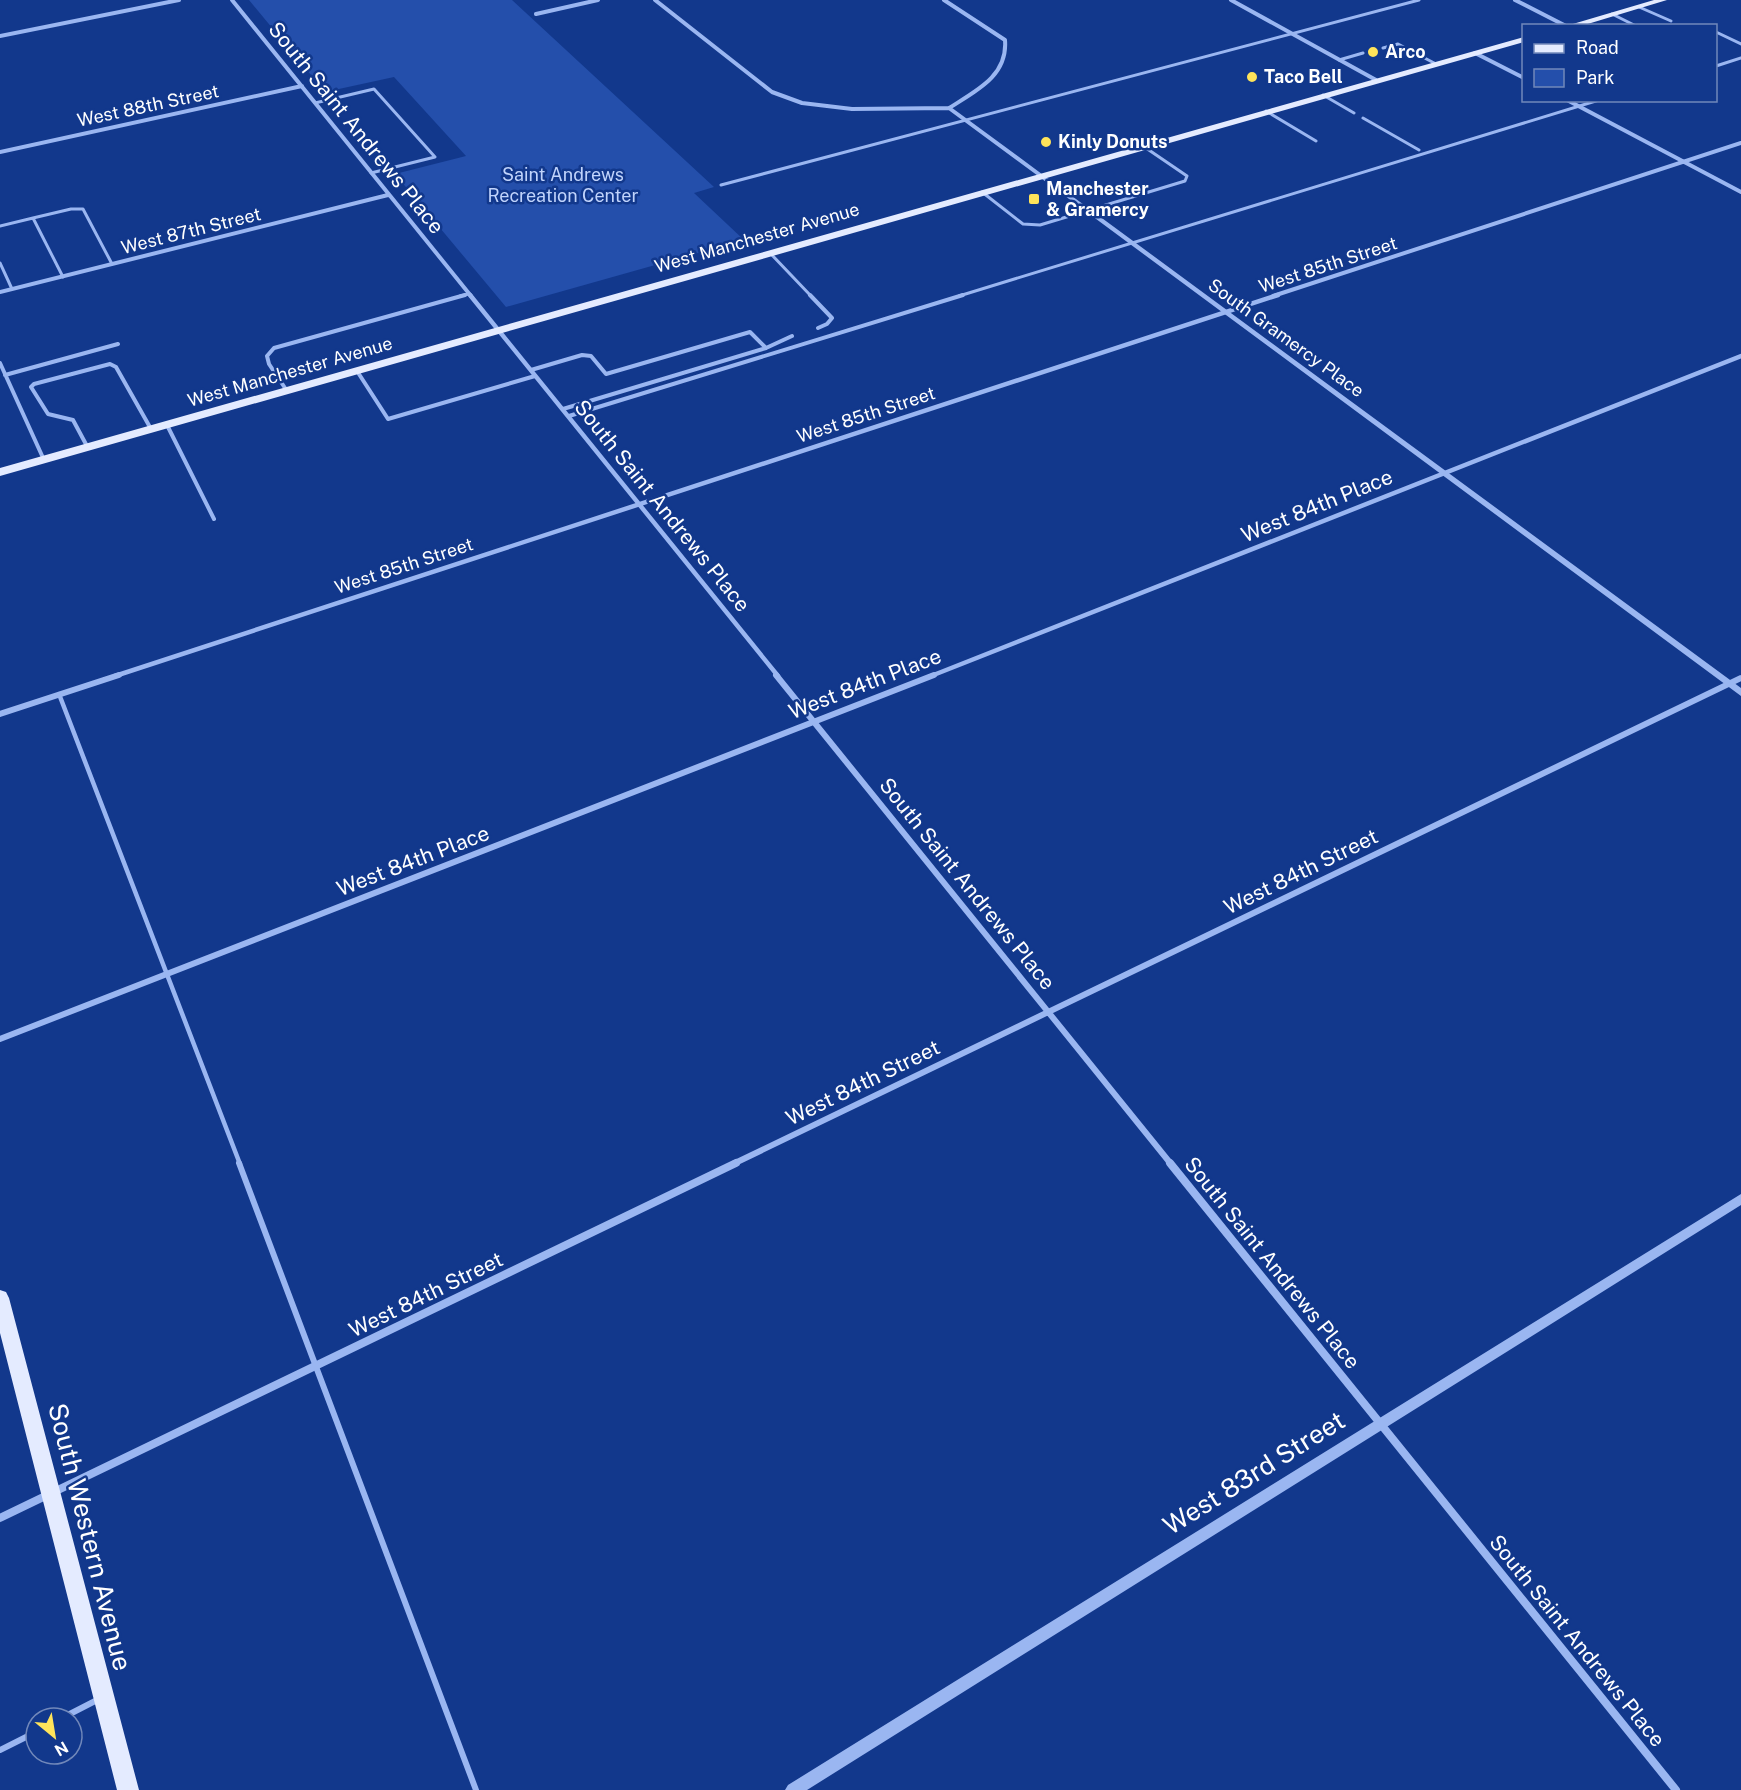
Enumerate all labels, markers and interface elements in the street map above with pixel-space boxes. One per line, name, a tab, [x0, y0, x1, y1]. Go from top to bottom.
street label: South Saint Andrews Place	[263, 17, 450, 239]
legend	[1522, 24, 1717, 102]
text: Road	[1576, 37, 1619, 58]
place label: Arco	[1385, 41, 1426, 62]
marker: Arco	[1366, 45, 1380, 59]
place label: Taco Bell	[1264, 66, 1343, 87]
text: Park	[1576, 67, 1614, 88]
marker: Taco Bell	[1245, 70, 1259, 84]
street label: West 88th Street	[75, 80, 221, 131]
place label: Kinly Donuts	[1058, 131, 1168, 152]
marker: Kinly Donuts	[1039, 135, 1053, 149]
park label: Saint Andrews Recreation Center	[487, 164, 639, 206]
place label: Manchester & Gramercy	[1046, 178, 1149, 220]
marker: Manchester & Gramercy	[1027, 192, 1041, 206]
street label: West Manchester Avenue	[652, 198, 862, 277]
street label: West 87th Street	[119, 203, 263, 258]
street label: West 85th Street	[1256, 232, 1400, 297]
street label: South Gramercy Place	[1204, 274, 1368, 401]
street label: West Manchester Avenue	[185, 332, 395, 411]
street label: West 85th Street	[794, 382, 938, 447]
street label: South Saint Andrews Place	[569, 395, 756, 617]
street label: West 84th Place	[1237, 464, 1396, 547]
street label: West 85th Street	[332, 533, 476, 598]
street label: West 84th Place	[785, 643, 945, 724]
street label: South Saint Andrews Place	[874, 773, 1061, 995]
street label: West 84th Place	[333, 820, 493, 901]
street label: West 84th Street	[1220, 823, 1382, 920]
street label: West 84th Street	[782, 1034, 944, 1131]
street label: South Saint Andrews Place	[1179, 1152, 1366, 1374]
street label: West 84th Street	[345, 1246, 507, 1343]
street label: South Western Avenue	[42, 1400, 139, 1674]
street label: West 83rd Street	[1157, 1404, 1350, 1541]
street label: South Saint Andrews Place	[1484, 1530, 1671, 1752]
north arrow	[24, 1706, 84, 1766]
text: N	[51, 1737, 71, 1760]

